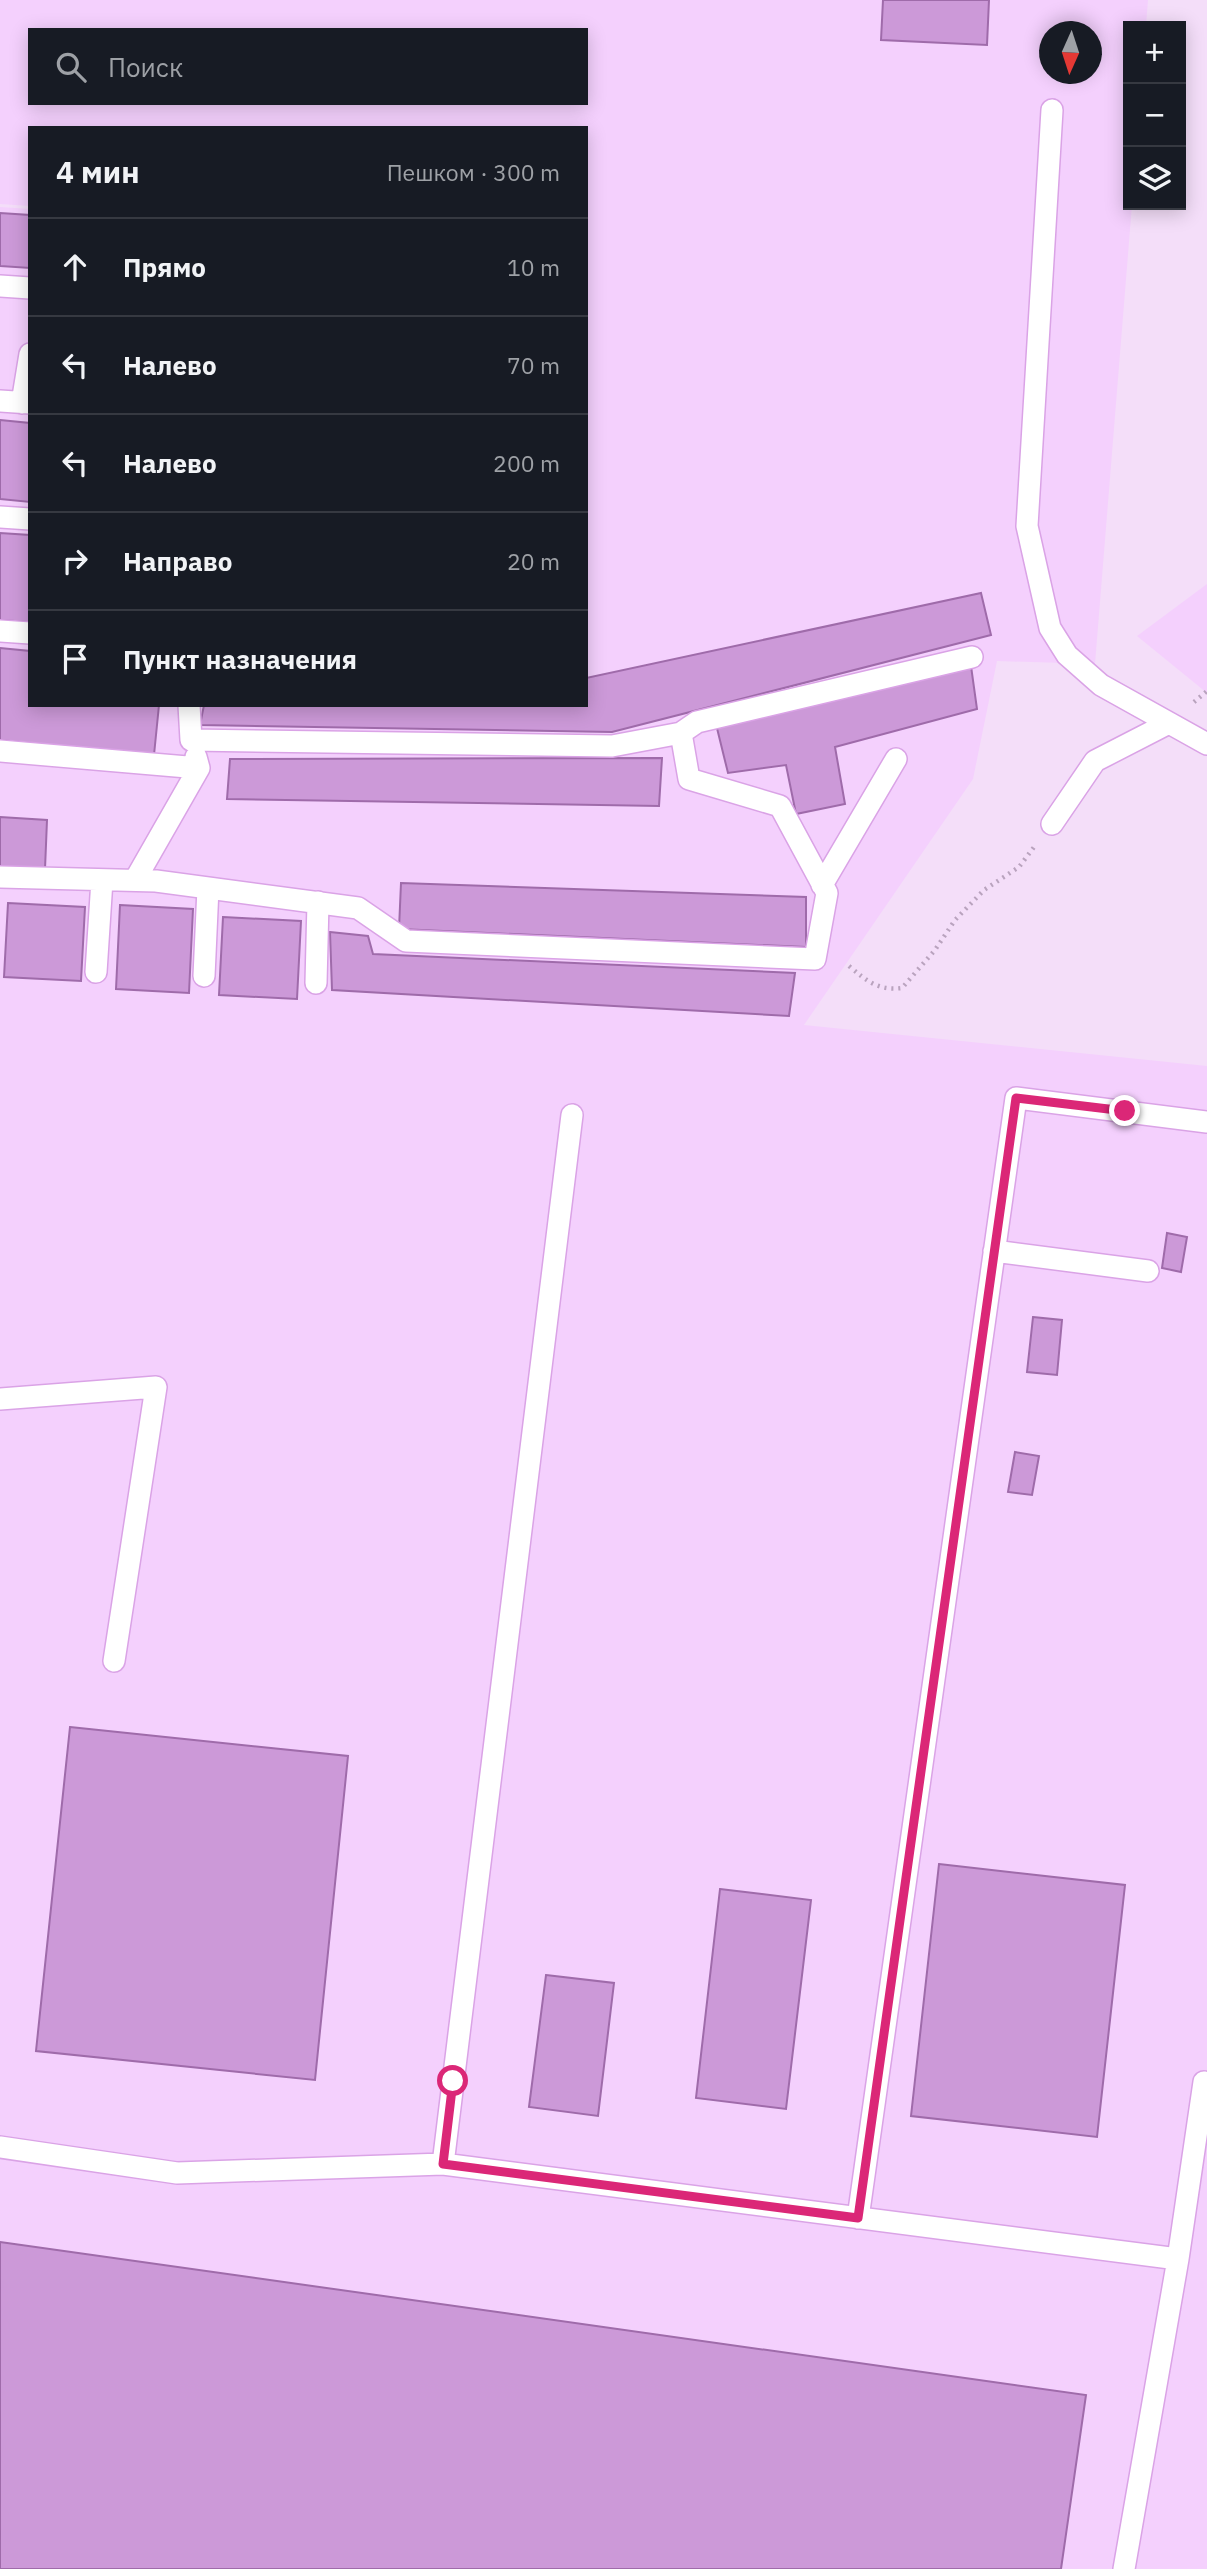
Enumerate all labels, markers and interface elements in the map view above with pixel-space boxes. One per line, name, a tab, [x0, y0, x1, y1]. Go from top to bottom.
north arrow	[1039, 21, 1102, 84]
map controls	[1123, 21, 1186, 210]
button: +	[1123, 21, 1186, 84]
search box	[28, 28, 588, 105]
icon: search	[52, 48, 90, 86]
text: Поиск	[108, 50, 183, 84]
button: −	[1123, 84, 1186, 147]
button: layers	[1123, 147, 1186, 210]
text: 4 мин	[56, 152, 140, 191]
text: Пешком · 300 m	[387, 157, 560, 187]
icon: ahead	[56, 248, 94, 286]
text: Прямо	[123, 250, 206, 284]
text: 10 m	[507, 252, 560, 282]
icon: left	[56, 346, 94, 384]
text: Налево	[123, 348, 217, 382]
text: 70 m	[507, 350, 560, 380]
icon: left	[56, 444, 94, 482]
text: Налево	[123, 446, 217, 480]
text: 200 m	[493, 448, 560, 478]
icon: right	[56, 542, 94, 580]
text: Направо	[123, 544, 232, 578]
text: 20 m	[507, 546, 560, 576]
icon: arrive	[56, 640, 94, 678]
text: Пункт назначения	[123, 642, 357, 676]
route end	[1109, 1095, 1140, 1126]
route start	[437, 2065, 468, 2096]

